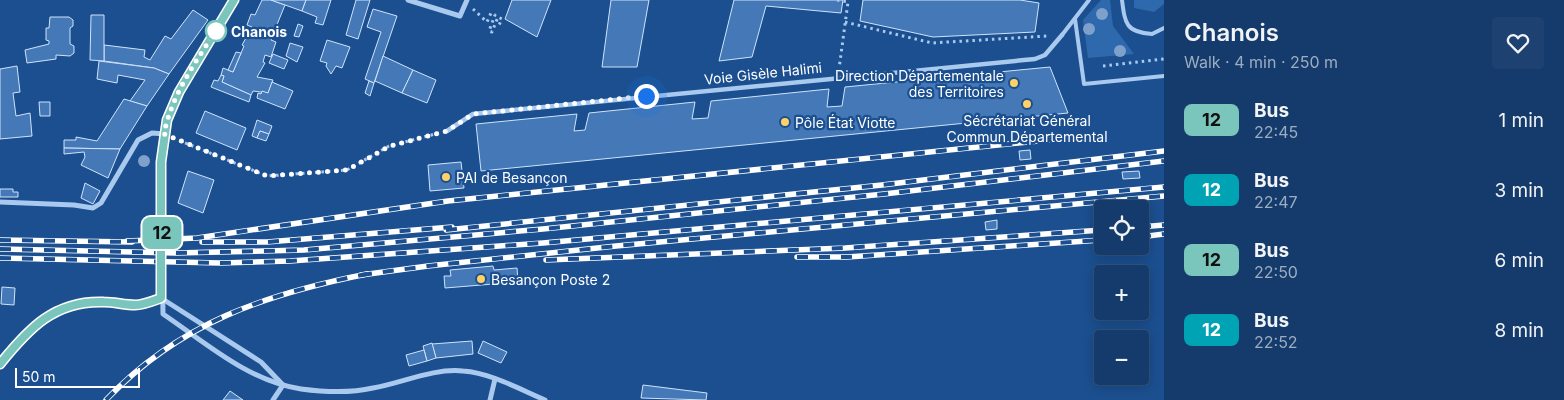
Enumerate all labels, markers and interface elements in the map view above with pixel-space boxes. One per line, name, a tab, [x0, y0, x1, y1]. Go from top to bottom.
button: heart	[1492, 17, 1544, 69]
text: Chanois	[1184, 18, 1279, 47]
marker: Chanois	[205, 20, 227, 42]
place label: Chanois	[231, 23, 287, 40]
text: Walk · 4 min · 250 m	[1184, 52, 1338, 72]
street label: Voie Gisèle Halimi	[703, 58, 823, 88]
place label: Direction Départementale des Territoires	[835, 67, 1004, 100]
marker: Direction Départementale des Territoires	[1008, 77, 1020, 89]
your location	[634, 84, 659, 109]
marker: Sécrétariat Général Commun Départemental	[1021, 98, 1033, 110]
text: Bus	[1254, 99, 1289, 122]
text: 12	[1202, 109, 1221, 130]
text: 1 min	[1498, 109, 1544, 132]
place label: Sécrétariat Général Commun Départemental	[946, 112, 1108, 145]
place label: Pôle État Viotte	[795, 114, 895, 131]
marker: Pôle État Viotte	[779, 116, 791, 128]
text: 22:45	[1254, 122, 1298, 142]
place label: PAI de Besançon	[456, 169, 567, 186]
text: Bus	[1254, 169, 1289, 192]
marker: PAI de Besançon	[440, 171, 452, 183]
text: 12	[1202, 179, 1221, 200]
text: 3 min	[1494, 179, 1544, 202]
text: 22:47	[1254, 192, 1298, 212]
map controls	[1094, 200, 1149, 385]
button: locate	[1094, 200, 1149, 255]
line badge: 12	[140, 217, 184, 249]
text: 12	[152, 222, 172, 243]
text: Bus	[1254, 239, 1289, 262]
text: 12	[1202, 249, 1221, 270]
text: 6 min	[1494, 249, 1544, 272]
text: 22:50	[1254, 262, 1298, 282]
button: +	[1094, 265, 1149, 320]
place label: Besançon Poste 2	[491, 271, 610, 288]
marker: Besançon Poste 2	[475, 273, 487, 285]
text: Bus	[1254, 309, 1289, 332]
text: 12	[1202, 319, 1221, 340]
text: 8 min	[1494, 319, 1544, 342]
button: −	[1094, 330, 1149, 385]
text: 22:52	[1254, 332, 1298, 352]
scale bar	[15, 365, 140, 388]
text: 50 m	[22, 368, 56, 385]

